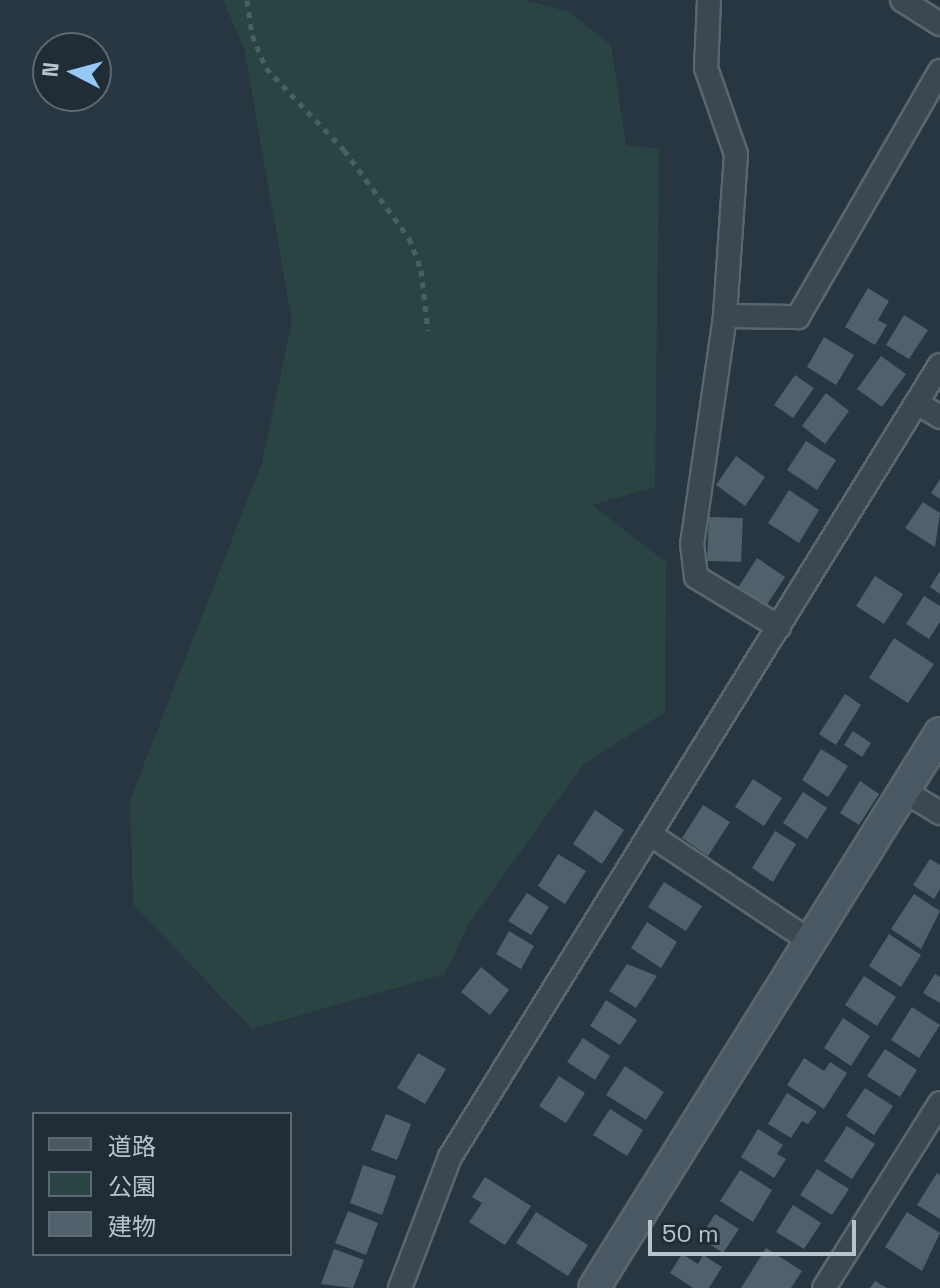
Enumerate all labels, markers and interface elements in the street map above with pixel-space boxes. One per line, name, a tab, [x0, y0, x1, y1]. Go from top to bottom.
north arrow	[32, 32, 112, 112]
text: N	[35, 61, 65, 78]
legend	[32, 1112, 292, 1256]
text: 道路	[108, 1131, 156, 1162]
text: 公園	[108, 1171, 156, 1202]
scale bar	[652, 1204, 860, 1254]
text: 建物	[108, 1211, 156, 1242]
text: 50 m	[662, 1218, 719, 1249]

